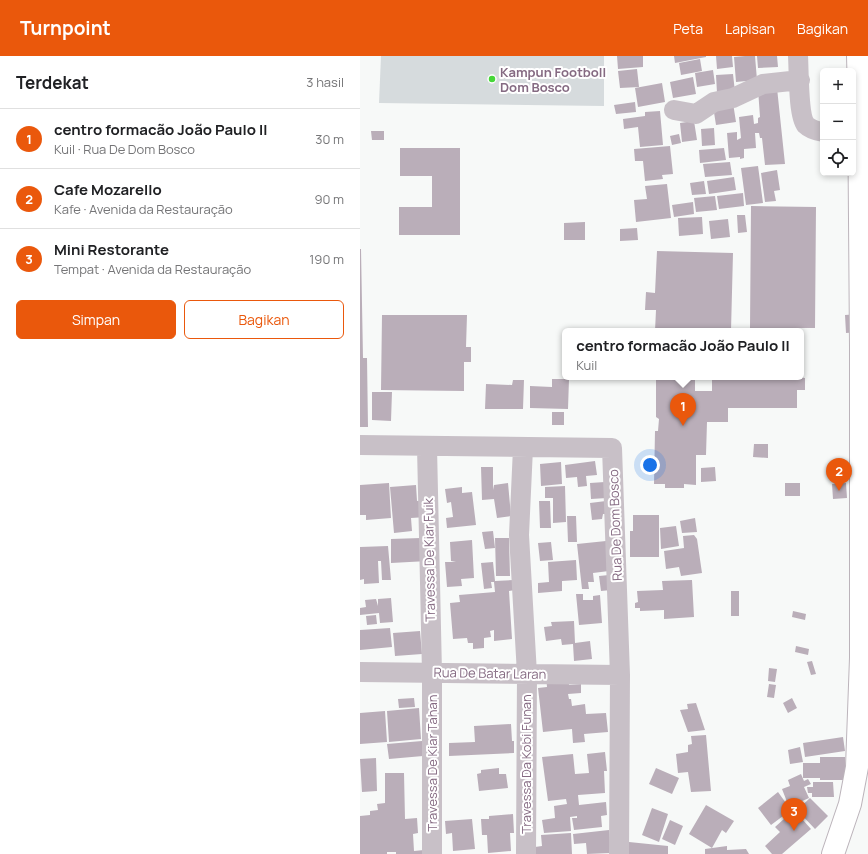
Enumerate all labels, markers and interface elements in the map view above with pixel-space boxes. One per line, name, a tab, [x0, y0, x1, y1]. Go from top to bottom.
text: Turnpoint	[20, 15, 111, 41]
text: Peta	[673, 19, 703, 38]
text: Lapisan	[725, 19, 775, 38]
text: Bagikan	[797, 19, 848, 38]
place label: Kampun Footboll Dom Bosco	[500, 63, 606, 96]
map controls	[820, 68, 856, 176]
button: +	[820, 68, 856, 104]
text: Terdekat	[16, 71, 89, 94]
text: 3 hasil	[306, 73, 344, 91]
marker: Kampun Footboll Dom Bosco	[487, 74, 497, 84]
button: −	[820, 104, 856, 140]
text: centro formacão João Paulo II	[54, 119, 267, 140]
text: 1	[26, 130, 32, 148]
text: 30 m	[315, 130, 344, 148]
text: Kuil · Rua De Dom Bosco	[54, 140, 195, 158]
button: locate	[820, 140, 856, 176]
text: Cafe Mozarello	[54, 179, 162, 200]
text: 2	[25, 190, 33, 208]
text: 90 m	[314, 190, 344, 208]
text: Kafe · Avenida da Restauração	[54, 200, 233, 218]
text: Mini Restorante	[54, 239, 169, 260]
text: 3	[25, 250, 33, 268]
text: 190 m	[309, 250, 344, 268]
text: Tempat · Avenida da Restauração	[54, 260, 251, 278]
button: Simpan	[16, 300, 176, 339]
button: Bagikan	[184, 300, 344, 339]
popup	[562, 328, 804, 380]
text: centro formacão João Paulo II	[576, 335, 790, 356]
text: Kuil	[576, 356, 597, 374]
pin: 1	[670, 393, 696, 426]
your location	[640, 455, 660, 475]
pin: 2	[826, 458, 852, 491]
street label: Rua De Dom Bosco	[604, 469, 626, 581]
street label: Travessa De Kiar Fuik	[419, 497, 439, 622]
street label: Rua De Batar Laran	[433, 663, 547, 683]
street label: Travessa Da Kobi Funan	[517, 694, 535, 834]
street label: Travessa De Kiar Tahan	[423, 695, 441, 831]
pin: 3	[781, 798, 807, 831]

